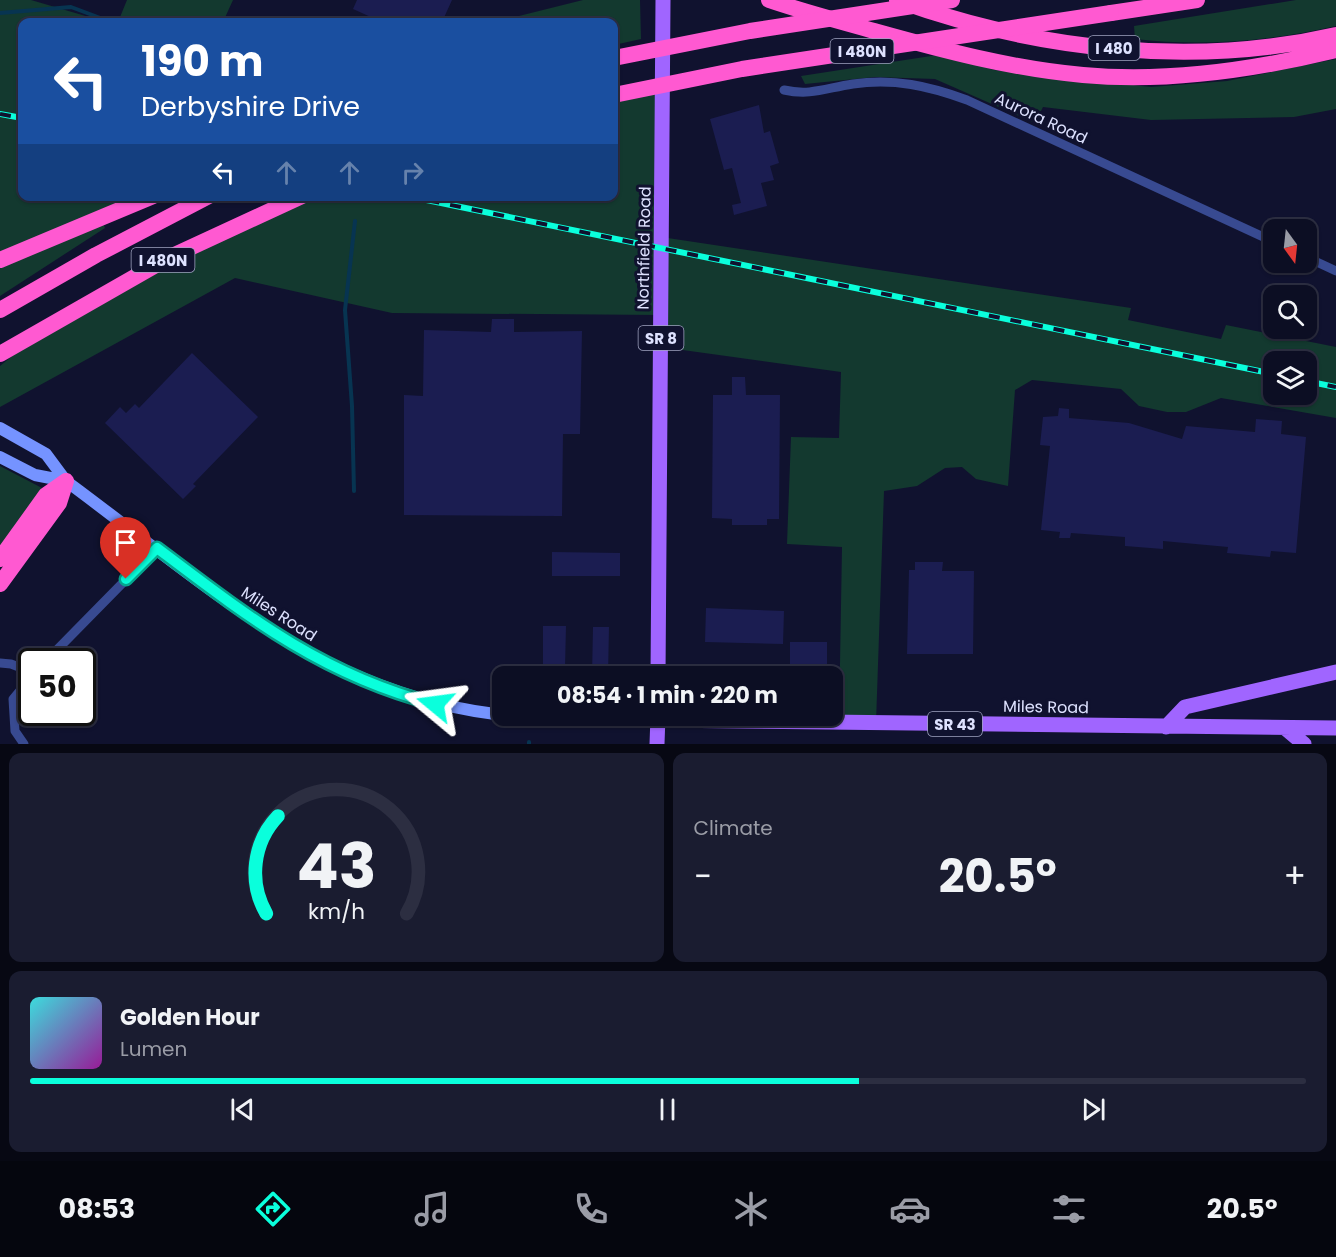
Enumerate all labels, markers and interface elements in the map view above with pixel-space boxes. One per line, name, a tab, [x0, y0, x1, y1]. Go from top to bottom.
text: 190 m	[141, 32, 263, 91]
road number: I 480	[1088, 36, 1140, 60]
road number: I 480N	[830, 39, 894, 63]
icon: left	[42, 42, 120, 120]
street label: Aurora Road	[991, 86, 1091, 150]
text: Derbyshire Drive	[141, 88, 360, 125]
icon: left	[207, 156, 240, 189]
icon: ahead	[270, 156, 303, 189]
icon: ahead	[333, 156, 366, 189]
icon: right	[396, 156, 429, 189]
street label: Northfield Road	[631, 186, 657, 310]
north arrow	[1263, 219, 1317, 273]
map controls	[1263, 219, 1317, 405]
road number: I 480N	[132, 248, 195, 272]
button: search	[1263, 285, 1317, 339]
road number: SR 8	[638, 326, 684, 350]
button: layers	[1263, 351, 1317, 405]
pin	[100, 517, 151, 579]
icon: arrive	[109, 526, 142, 559]
street label: Miles Road	[237, 581, 321, 647]
speed limit sign: 50	[18, 648, 96, 726]
position arrow	[403, 672, 467, 736]
text: 08:54 · 1 min · 220 m	[557, 680, 778, 711]
street label: Miles Road	[1003, 695, 1089, 719]
road number: SR 43	[928, 712, 982, 736]
text: Climate	[694, 814, 773, 842]
text: 43	[296, 822, 376, 910]
text: 20.5°	[939, 845, 1056, 908]
text: −	[694, 853, 712, 900]
text: +	[1283, 853, 1306, 900]
text: km/h	[308, 897, 365, 928]
text: Golden Hour	[120, 1002, 260, 1033]
text: Lumen	[120, 1035, 187, 1063]
icon: previous	[226, 1093, 259, 1126]
icon: pause	[651, 1093, 684, 1126]
icon: next	[1077, 1093, 1110, 1126]
icon: directions	[252, 1188, 294, 1230]
icon: music	[411, 1188, 453, 1230]
icon: phone	[570, 1188, 612, 1230]
icon: climate	[730, 1188, 772, 1230]
icon: car	[889, 1188, 931, 1230]
icon: filters	[1048, 1188, 1090, 1230]
text: 08:53	[59, 1190, 135, 1227]
text: 20.5°	[1207, 1190, 1277, 1227]

